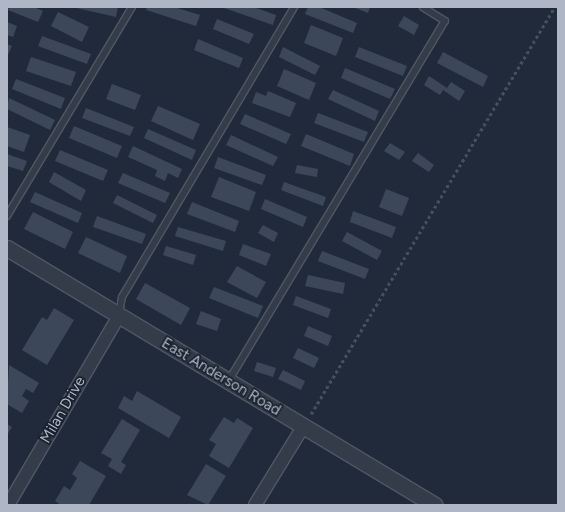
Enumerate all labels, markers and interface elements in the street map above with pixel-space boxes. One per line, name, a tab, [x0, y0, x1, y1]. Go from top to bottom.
street label: East Anderson Road	[158, 334, 284, 420]
street label: Milan Drive	[37, 374, 89, 446]

